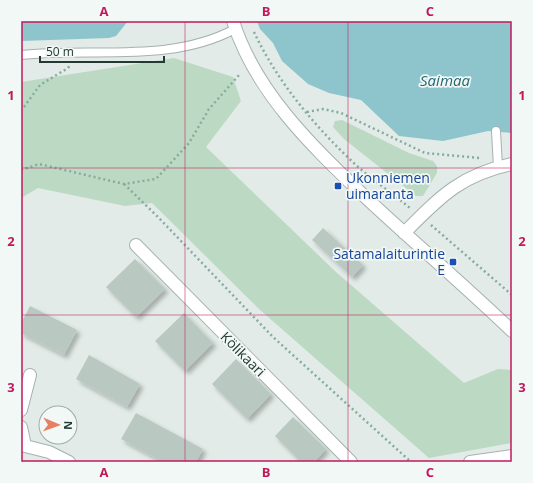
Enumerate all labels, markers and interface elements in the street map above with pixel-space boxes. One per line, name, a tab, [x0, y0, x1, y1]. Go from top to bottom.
text: A	[100, 2, 109, 20]
text: B	[262, 2, 271, 20]
text: C	[426, 2, 434, 20]
scale bar	[40, 38, 164, 64]
text: 50 m	[46, 43, 74, 60]
water label: Saimaa	[420, 70, 470, 90]
text: 1	[7, 86, 15, 104]
text: 1	[518, 86, 526, 104]
place label: Ukonniemen uimaranta	[346, 168, 430, 203]
marker: Ukonniemen uimaranta	[333, 181, 343, 191]
text: 2	[7, 232, 15, 250]
text: 2	[518, 232, 526, 250]
place label: Satamalaiturintie E	[333, 244, 445, 279]
marker: Satamalaiturintie E	[448, 257, 458, 267]
street label: Kölikaari	[217, 327, 270, 380]
text: 3	[7, 378, 15, 396]
text: 3	[518, 378, 526, 396]
north arrow	[38, 405, 78, 445]
text: N	[61, 421, 76, 430]
text: A	[100, 463, 109, 481]
text: B	[262, 463, 271, 481]
text: C	[426, 463, 434, 481]

